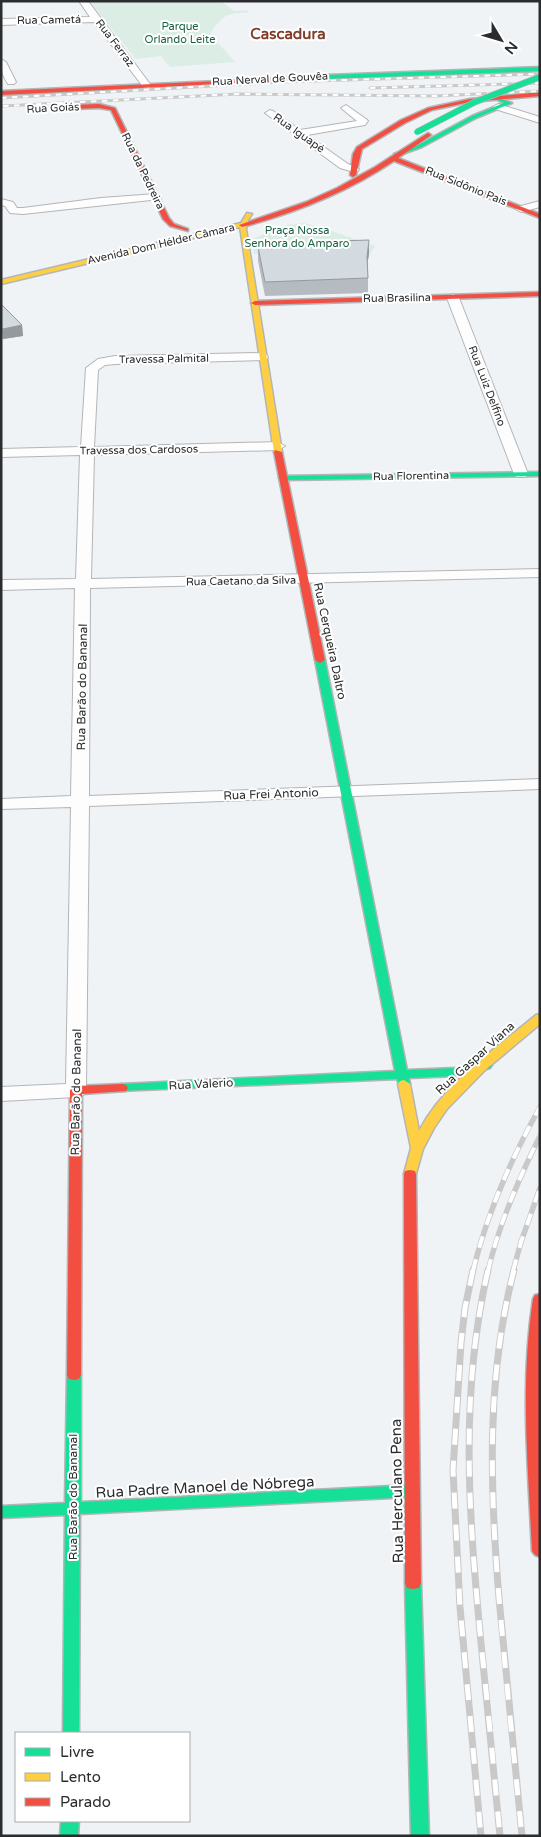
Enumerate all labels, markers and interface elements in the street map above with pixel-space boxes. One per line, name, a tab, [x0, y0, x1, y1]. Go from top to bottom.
street label: Rua Cametá	[17, 13, 81, 27]
north arrow	[476, 15, 526, 65]
street label: Rua Ferraz	[93, 17, 137, 70]
park label: Parque Orlando Leite	[145, 20, 215, 46]
district label: Cascadura	[250, 25, 326, 43]
text: N	[501, 38, 521, 57]
street label: Rua Nerval de Gouvêa	[212, 69, 328, 89]
street label: Rua Goiás	[26, 100, 80, 116]
street label: Rua Iguapé	[271, 111, 327, 155]
street label: Rua da Pedreira	[119, 131, 167, 211]
street label: Rua Sidônio Pais	[423, 164, 509, 208]
street label: Avenida Dom Hélder Câmara	[86, 221, 236, 267]
park label: Praça Nossa Senhora do Amparo	[245, 224, 350, 250]
street label: Rua Brasilina	[363, 291, 431, 305]
street label: Rua Luiz Delfino	[466, 344, 508, 428]
street label: Travessa Palmital	[119, 352, 209, 366]
street label: Travessa dos Cardosos	[80, 442, 198, 458]
street label: Rua Florentina	[373, 469, 449, 483]
street label: Rua Caetano da Silva	[186, 574, 296, 588]
street label: Rua Cerqueira Daltro	[311, 581, 349, 701]
street label: Rua Barão do Bananal	[74, 624, 90, 750]
street label: Rua Frei Antonio	[223, 785, 319, 803]
street label: Rua Gaspar Viana	[433, 1019, 517, 1097]
street label: Rua Barão do Bananal	[68, 1029, 84, 1155]
street label: Rua Valerio	[168, 1075, 234, 1093]
street label: Rua Herculano Pena	[387, 1419, 407, 1563]
street label: Rua Barão do Bananal	[66, 1434, 80, 1560]
street label: Rua Padre Manoel de Nóbrega	[95, 1472, 315, 1502]
legend	[15, 1732, 190, 1822]
text: Livre	[60, 1743, 94, 1761]
text: Lento	[60, 1768, 101, 1786]
text: Parado	[60, 1793, 111, 1811]

